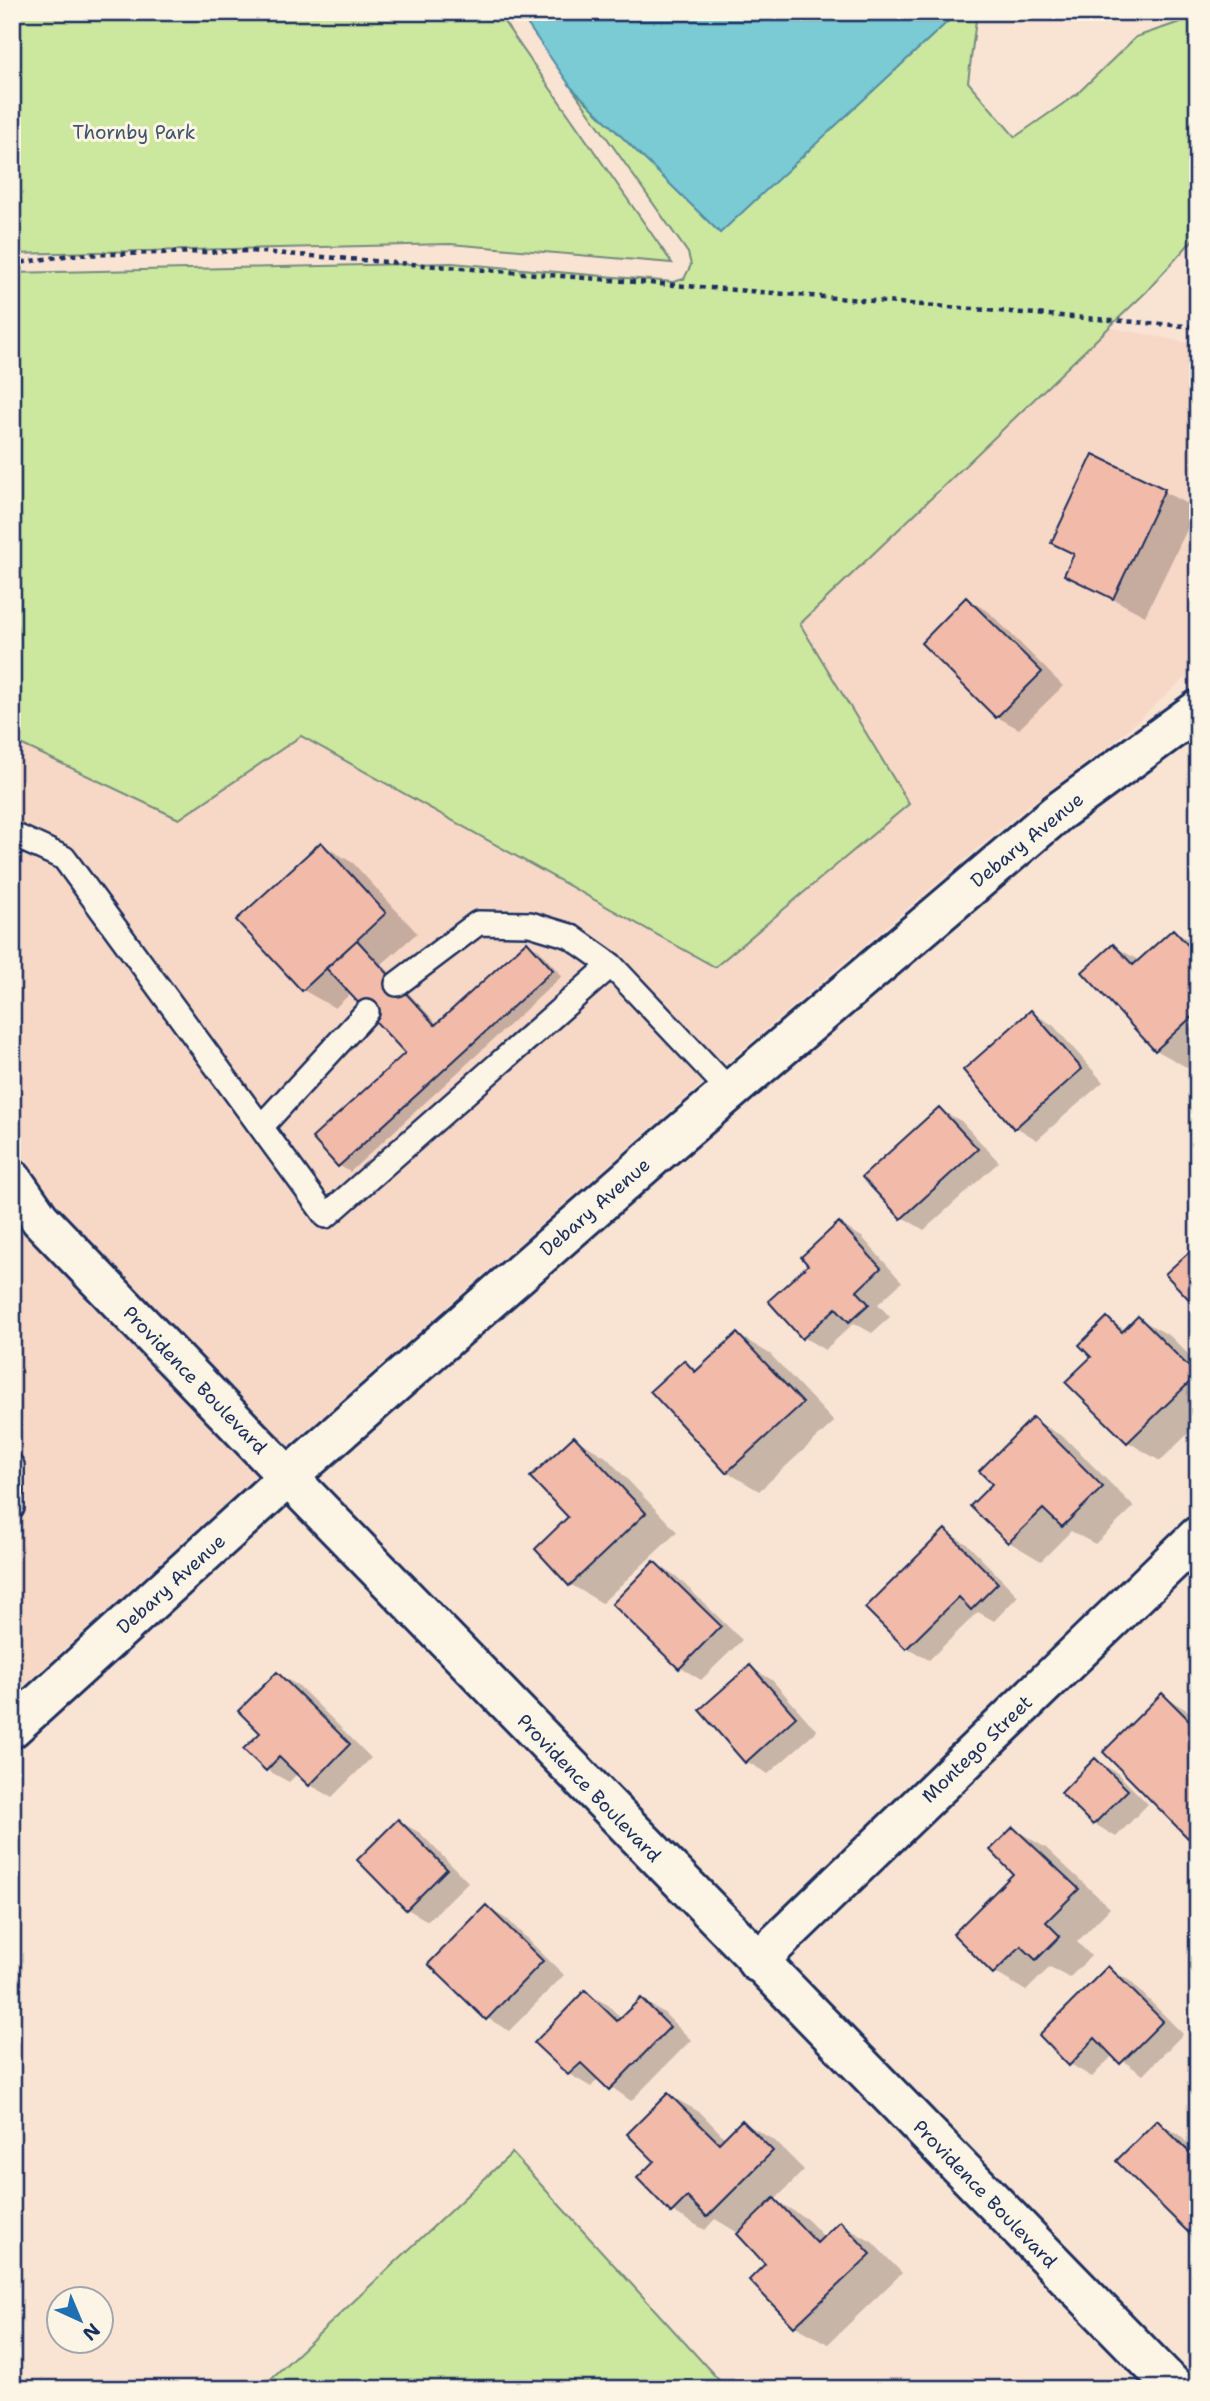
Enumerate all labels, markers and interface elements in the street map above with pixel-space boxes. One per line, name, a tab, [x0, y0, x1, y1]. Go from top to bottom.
park label: Thornby Park	[72, 120, 196, 145]
street label: Debary Avenue	[965, 787, 1089, 893]
street label: Debary Avenue	[535, 1152, 655, 1262]
street label: Providence Boulevard	[118, 1300, 272, 1460]
street label: Debary Avenue	[111, 1528, 231, 1640]
street label: Montego Street	[916, 1690, 1038, 1808]
street label: Providence Boulevard	[512, 1708, 666, 1868]
street label: Providence Boulevard	[908, 2114, 1062, 2274]
north arrow	[46, 2286, 116, 2356]
text: N	[77, 2318, 106, 2346]

